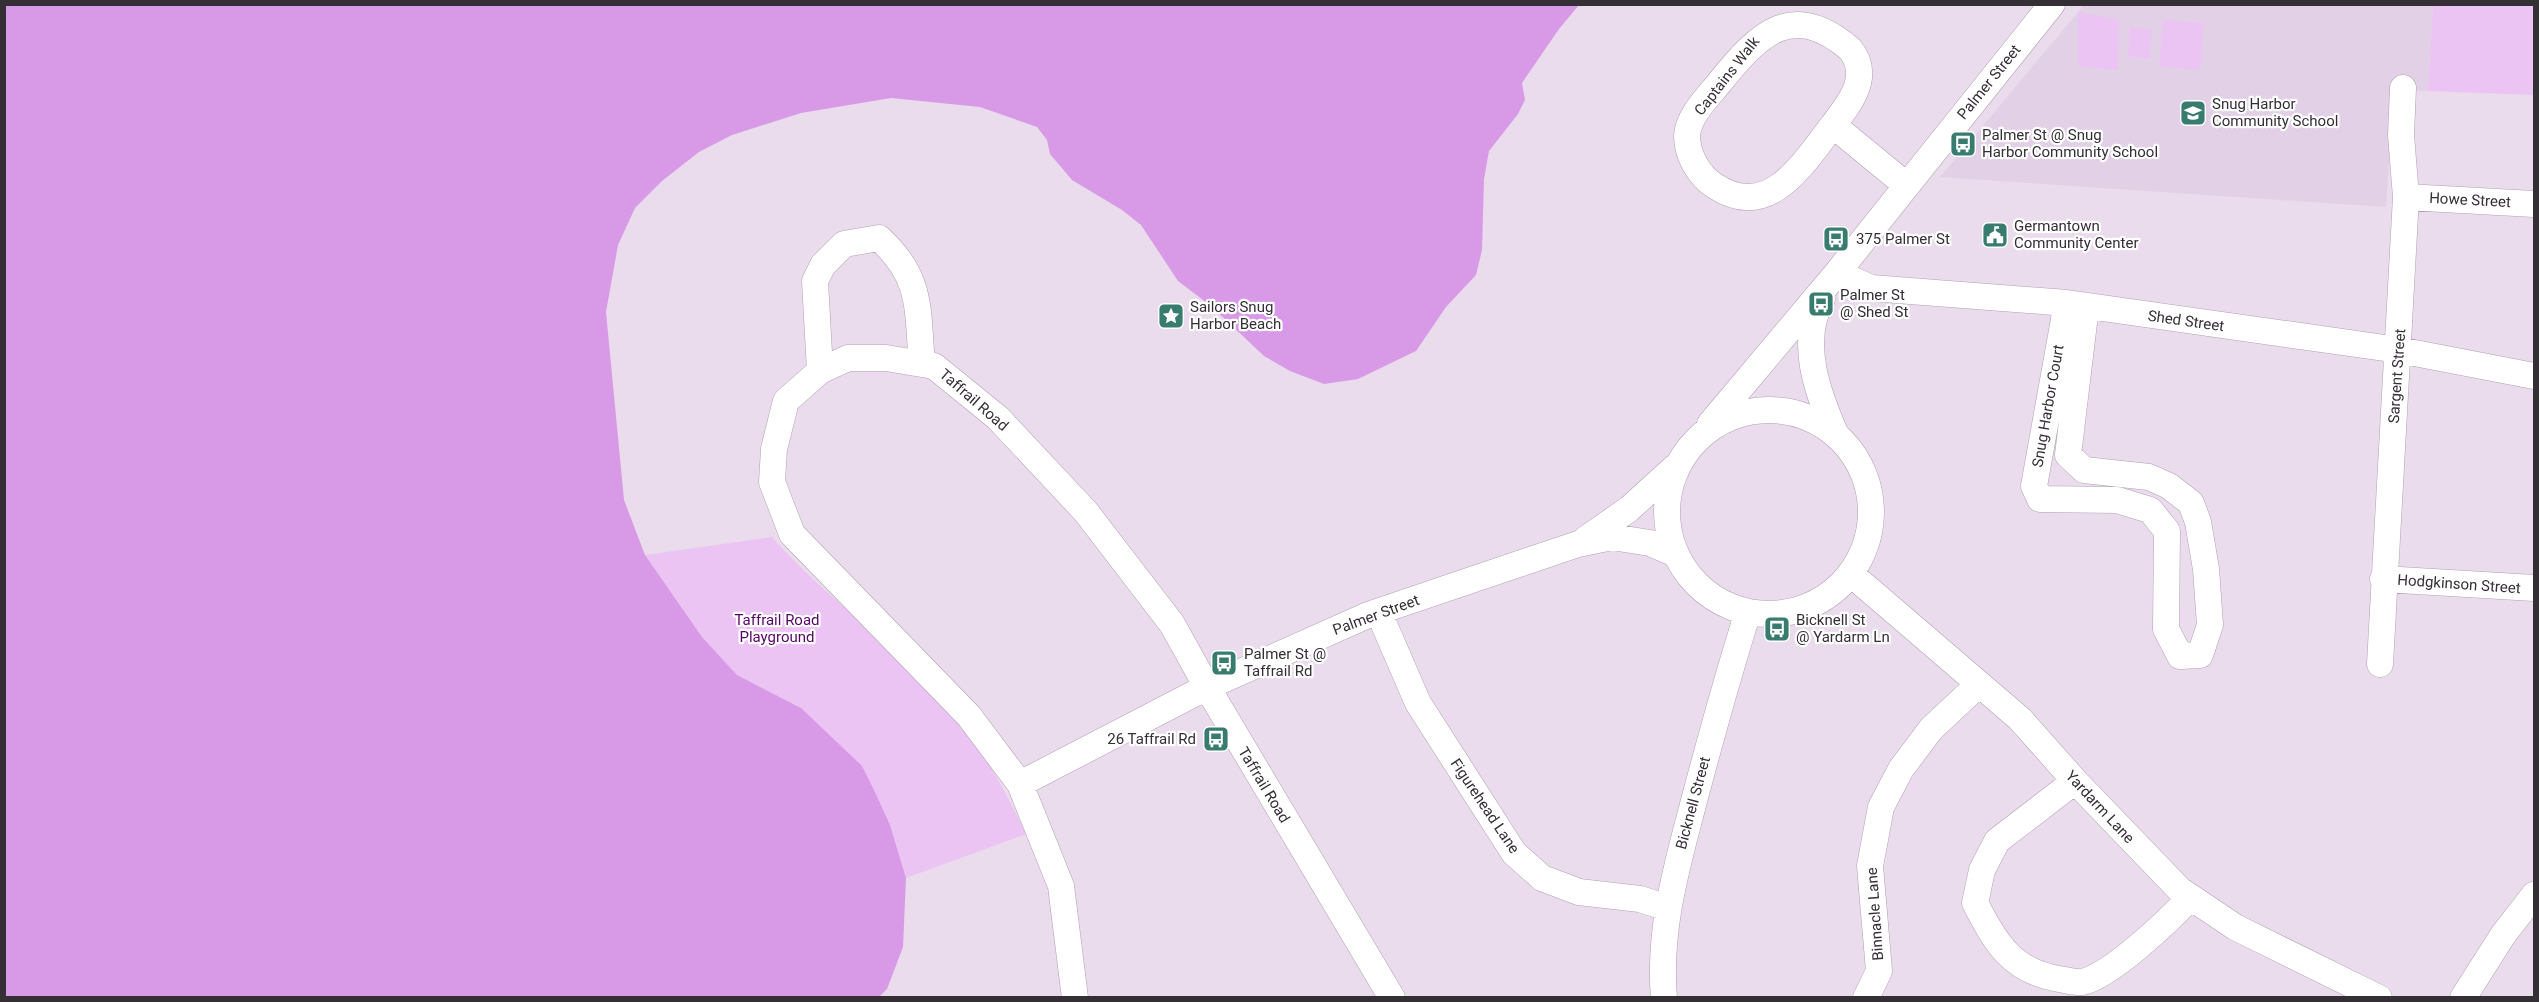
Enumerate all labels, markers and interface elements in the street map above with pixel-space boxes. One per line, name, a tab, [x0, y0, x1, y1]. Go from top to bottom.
street label: Captains Walk	[1691, 33, 1764, 119]
street label: Palmer Street	[1953, 41, 2025, 123]
place label: Snug Harbor Community School	[2212, 95, 2338, 130]
school or university icon: Snug Harbor Community School	[2178, 98, 2208, 128]
place label: Palmer St @ Snug Harbor Community School	[1982, 126, 2158, 161]
bus stop icon: Palmer St @ Snug Harbor Community School	[1948, 129, 1978, 159]
street label: Howe Street	[2429, 189, 2511, 211]
place label: Germantown Community Center	[2014, 217, 2139, 252]
public building icon: Germantown Community Center	[1980, 220, 2010, 250]
bus stop icon: 375 Palmer St	[1821, 224, 1851, 254]
place label: 375 Palmer St	[1856, 230, 1950, 248]
place label: Palmer St @ Shed St	[1840, 286, 1908, 321]
bus stop icon: Palmer St @ Shed St	[1806, 289, 1836, 319]
place label: Sailors Snug Harbor Beach	[1190, 298, 1281, 333]
place icon: Sailors Snug Harbor Beach	[1156, 301, 1186, 331]
street label: Shed Street	[2147, 307, 2225, 335]
street label: Sargent Street	[2385, 328, 2409, 424]
street label: Snug Harbor Court	[2028, 343, 2068, 469]
street label: Taffrail Road	[936, 365, 1012, 435]
street label: Hodgkinson Street	[2397, 571, 2521, 597]
street label: Palmer Street	[1330, 591, 1422, 639]
park label: Taffrail Road Playground	[734, 611, 820, 646]
place label: Bicknell St @ Yardarm Ln	[1796, 611, 1890, 646]
bus stop icon: Bicknell St @ Yardarm Ln	[1762, 614, 1792, 644]
place label: Palmer St @ Taffrail Rd	[1244, 645, 1326, 680]
bus stop icon: Palmer St @ Taffrail Rd	[1209, 648, 1239, 678]
bus stop icon: 26 Taffrail Rd	[1201, 724, 1231, 754]
place label: 26 Taffrail Rd	[1107, 730, 1196, 748]
street label: Taffrail Road	[1234, 744, 1294, 826]
street label: Figurehead Lane	[1447, 755, 1523, 857]
street label: Bicknell Street	[1672, 755, 1714, 851]
street label: Yardarm Lane	[2062, 767, 2138, 847]
street label: Binnacle Lane	[1863, 867, 1887, 961]

